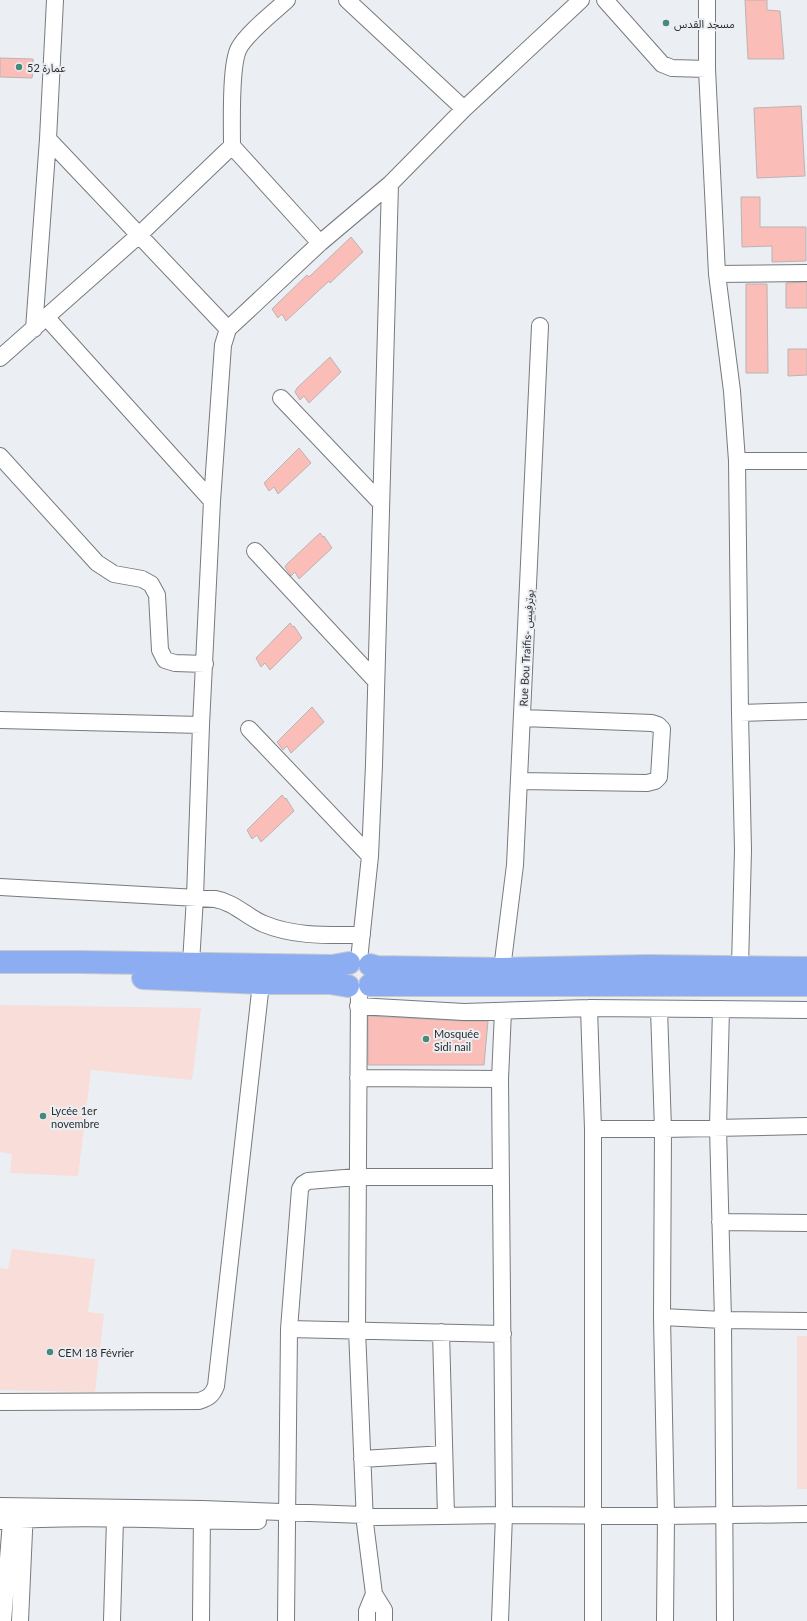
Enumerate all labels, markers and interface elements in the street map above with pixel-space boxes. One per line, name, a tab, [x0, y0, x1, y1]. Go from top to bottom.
place label: مسجد القدس	[674, 17, 735, 31]
marker: مسجد القدس	[661, 18, 671, 28]
place label: عمارة 52	[27, 61, 66, 75]
marker: عمارة 52	[14, 62, 24, 72]
street label: Rue Bou Traifis- بوترفيس	[516, 589, 537, 707]
place label: Mosquée Sidi nail	[434, 1027, 479, 1053]
marker: Mosquée Sidi nail	[421, 1034, 431, 1044]
place label: Lycée 1er novembre	[51, 1104, 100, 1130]
marker: Lycée 1er novembre	[38, 1111, 48, 1121]
place label: CEM 18 Février	[58, 1346, 134, 1359]
marker: CEM 18 Février	[45, 1347, 55, 1357]

